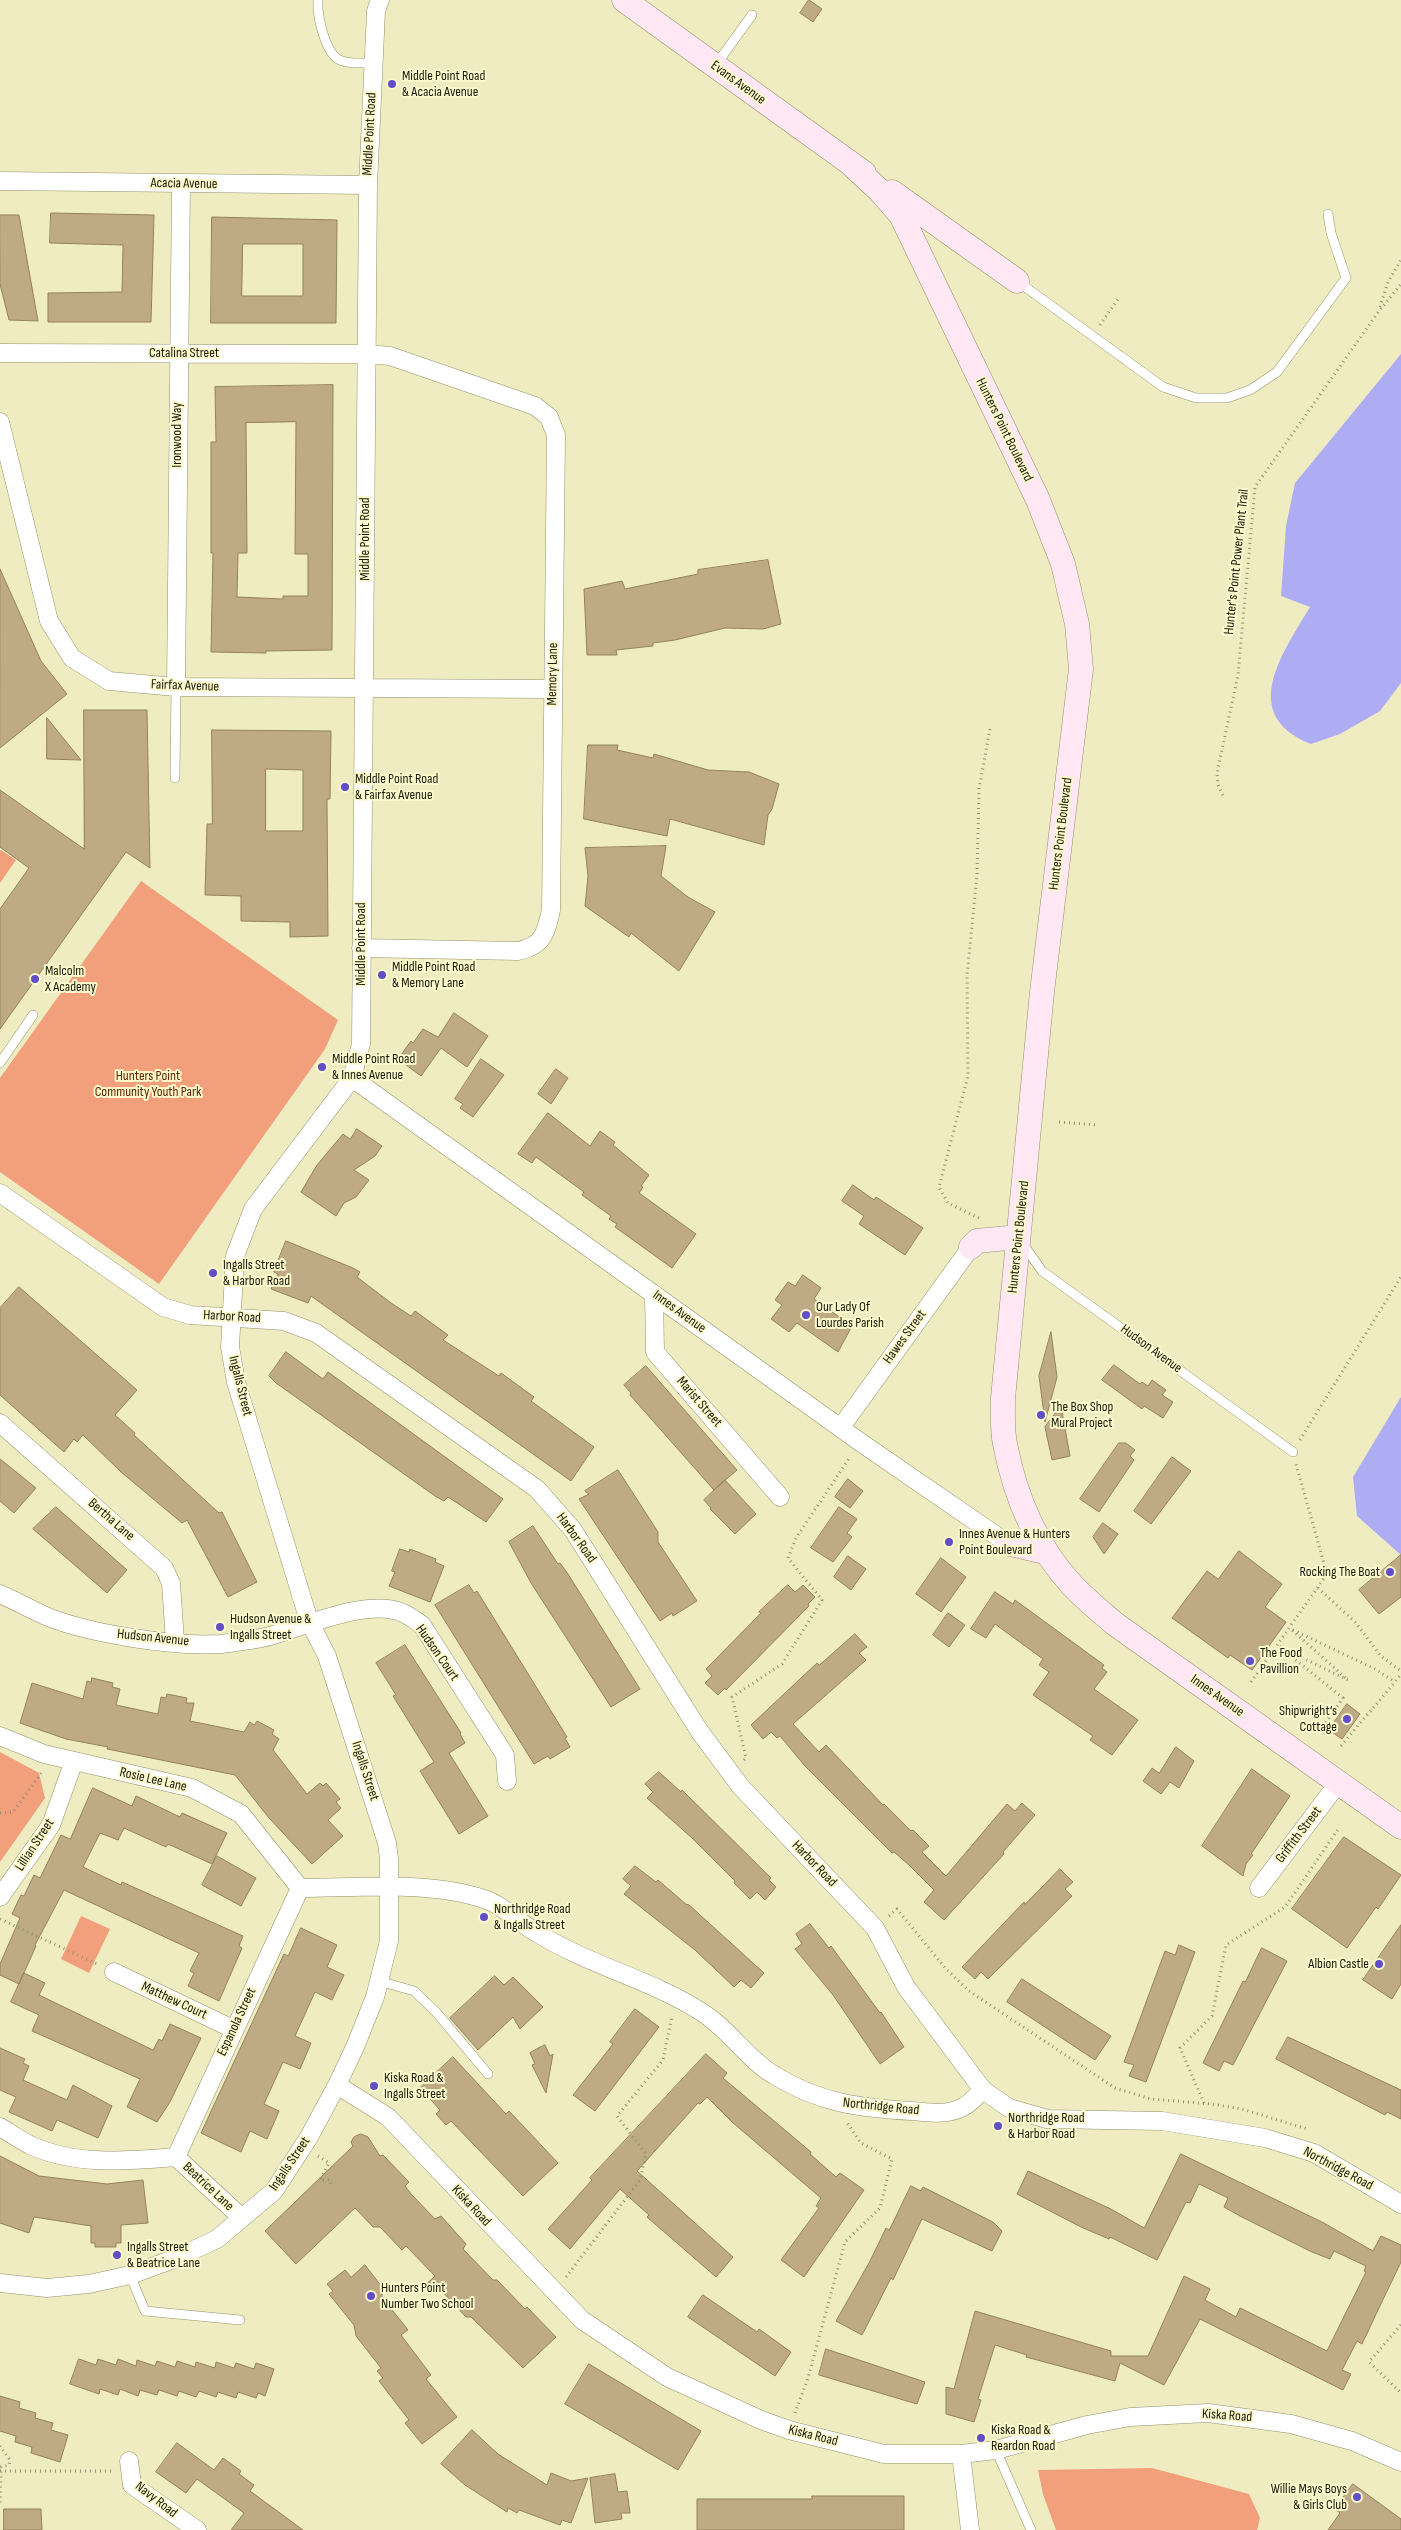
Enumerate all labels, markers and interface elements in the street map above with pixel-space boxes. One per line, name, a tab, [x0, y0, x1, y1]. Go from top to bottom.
street label: Evans Avenue	[707, 57, 769, 109]
place label: Middle Point Road & Acacia Avenue	[402, 68, 485, 100]
marker: Middle Point Road & Acacia Avenue	[386, 78, 398, 90]
street label: Middle Point Road	[359, 92, 381, 176]
street label: Acacia Avenue	[150, 175, 218, 193]
street label: Catalina Street	[149, 345, 219, 361]
street label: Hunters Point Boulevard	[972, 376, 1036, 484]
street label: Ironwood Way	[169, 402, 185, 468]
street label: Hunter's Point Power Plant Trail	[1221, 488, 1253, 636]
street label: Middle Point Road	[357, 497, 373, 581]
street label: Memory Lane	[544, 643, 562, 705]
street label: Fairfax Avenue	[151, 676, 219, 696]
place label: Middle Point Road & Fairfax Avenue	[355, 771, 438, 804]
street label: Hunters Point Boulevard	[1046, 777, 1076, 891]
marker: Middle Point Road & Fairfax Avenue	[339, 781, 351, 793]
street label: Middle Point Road	[353, 902, 369, 986]
place label: Middle Point Road & Memory Lane	[392, 959, 475, 992]
place label: Malcolm X Academy	[45, 963, 96, 996]
marker: Middle Point Road & Memory Lane	[376, 969, 388, 981]
marker: Malcolm X Academy	[29, 973, 41, 985]
place label: Middle Point Road & Innes Avenue	[332, 1051, 415, 1084]
marker: Middle Point Road & Innes Avenue	[316, 1061, 328, 1073]
park label: Hunters Point Community Youth Park	[95, 1068, 201, 1100]
street label: Hunters Point Boulevard	[1005, 1180, 1033, 1294]
place label: Ingalls Street & Harbor Road	[223, 1257, 290, 1290]
marker: Ingalls Street & Harbor Road	[207, 1267, 219, 1279]
street label: Innes Avenue	[649, 1287, 709, 1337]
place label: Our Lady Of Lourdes Parish	[816, 1299, 884, 1331]
street label: Harbor Road	[203, 1307, 261, 1327]
street label: Hawes Street	[880, 1307, 930, 1367]
marker: Our Lady Of Lourdes Parish	[800, 1309, 812, 1321]
street label: Hudson Avenue	[1117, 1321, 1185, 1377]
street label: Ingalls Street	[224, 1354, 256, 1418]
street label: Marist Street	[673, 1373, 725, 1431]
place label: The Box Shop Mural Project	[1051, 1399, 1113, 1431]
marker: The Box Shop Mural Project	[1035, 1409, 1047, 1421]
street label: Bertha Lane	[84, 1495, 138, 1545]
street label: Harbor Road	[552, 1510, 600, 1566]
place label: Innes Avenue & Hunters Point Boulevard	[959, 1526, 1070, 1558]
marker: Innes Avenue & Hunters Point Boulevard	[943, 1536, 955, 1548]
place label: Rocking The Boat	[1299, 1564, 1380, 1580]
marker: Rocking The Boat	[1384, 1566, 1396, 1578]
place label: Hudson Avenue & Ingalls Street	[230, 1611, 311, 1644]
marker: Hudson Avenue & Ingalls Street	[214, 1621, 226, 1633]
street label: Hudson Court	[412, 1622, 462, 1684]
street label: Hudson Avenue	[116, 1626, 190, 1650]
place label: The Food Pavillion	[1260, 1645, 1302, 1678]
marker: The Food Pavillion	[1244, 1655, 1256, 1667]
street label: Innes Avenue	[1187, 1671, 1247, 1721]
place label: Shipwright’s Cottage	[1279, 1703, 1337, 1735]
marker: Shipwright’s Cottage	[1341, 1713, 1353, 1725]
street label: Ingalls Street	[347, 1739, 383, 1803]
street label: Rosie Lee Lane	[118, 1764, 188, 1796]
street label: Griffith Street	[1272, 1803, 1326, 1867]
street label: Lillian Street	[12, 1816, 58, 1874]
street label: Harbor Road	[788, 1837, 840, 1891]
place label: Northridge Road & Ingalls Street	[494, 1901, 571, 1934]
marker: Northridge Road & Ingalls Street	[478, 1911, 490, 1923]
place label: Albion Castle	[1308, 1956, 1369, 1972]
marker: Albion Castle	[1373, 1958, 1385, 1970]
street label: Matthew Court	[138, 1978, 210, 2024]
street label: Espanola Street	[214, 1985, 260, 2059]
place label: Kiska Road & Ingalls Street	[384, 2070, 446, 2102]
marker: Kiska Road & Ingalls Street	[368, 2080, 380, 2092]
street label: Northridge Road	[842, 2095, 920, 2119]
place label: Northridge Road & Harbor Road	[1008, 2110, 1085, 2142]
marker: Northridge Road & Harbor Road	[992, 2120, 1004, 2132]
street label: Ingalls Street	[266, 2134, 314, 2194]
street label: Northridge Road	[1300, 2144, 1376, 2194]
street label: Beatrice Lane	[179, 2159, 237, 2215]
street label: Kiska Road	[448, 2182, 494, 2230]
place label: Ingalls Street & Beatrice Lane	[127, 2239, 200, 2272]
marker: Ingalls Street & Beatrice Lane	[111, 2249, 123, 2261]
place label: Hunters Point Number Two School	[381, 2280, 473, 2312]
marker: Hunters Point Number Two School	[365, 2290, 377, 2302]
street label: Kiska Road	[1201, 2406, 1253, 2426]
street label: Kiska Road	[787, 2422, 839, 2450]
place label: Kiska Road & Reardon Road	[991, 2422, 1055, 2454]
marker: Kiska Road & Reardon Road	[975, 2432, 987, 2444]
street label: Navy Road	[132, 2478, 180, 2522]
place label: Willie Mays Boys & Girls Club	[1271, 2481, 1347, 2514]
marker: Willie Mays Boys & Girls Club	[1351, 2491, 1363, 2503]

